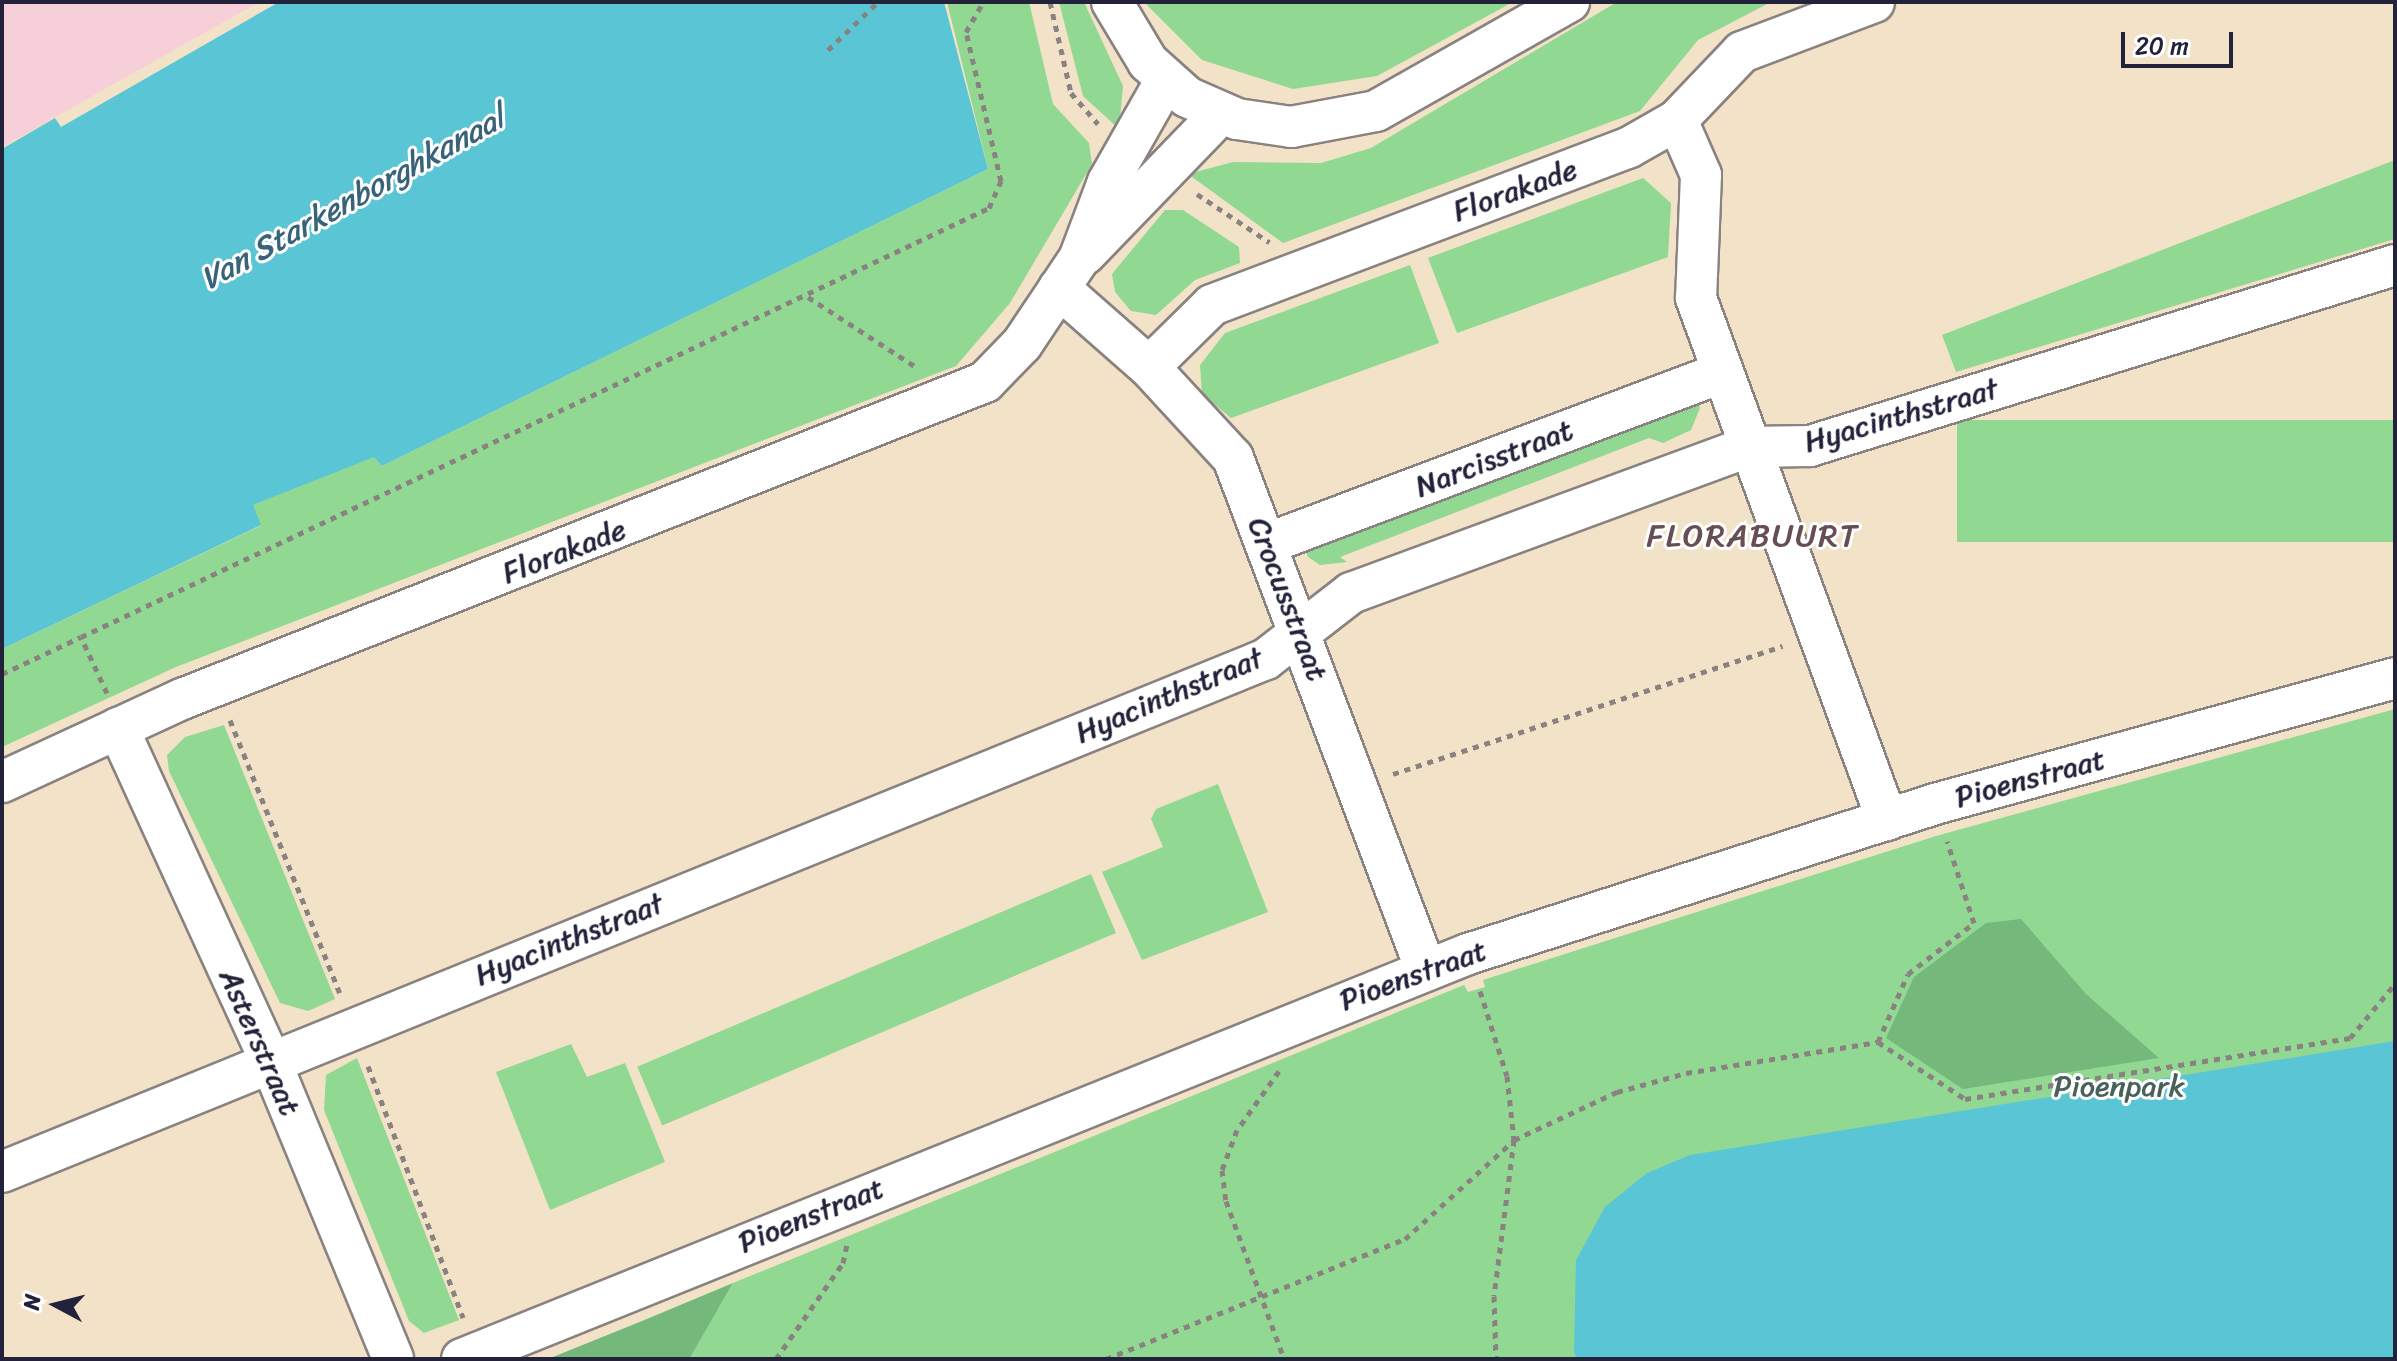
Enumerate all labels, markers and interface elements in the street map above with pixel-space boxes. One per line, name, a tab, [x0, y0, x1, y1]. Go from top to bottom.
scale bar	[2125, 16, 2237, 66]
text: 20 m	[2135, 25, 2189, 67]
water label: Van Starkenborghkanaal	[194, 99, 512, 299]
street label: Florakade	[1448, 151, 1582, 229]
street label: Hyacinthstraat	[1800, 370, 2002, 460]
street label: Narcisstraat	[1410, 411, 1578, 505]
street label: Florakade	[497, 511, 631, 591]
street label: Crocusstraat	[1240, 512, 1336, 686]
district label: FLORABUURT	[1648, 517, 1858, 555]
street label: Hyacinthstraat	[1070, 639, 1268, 751]
street label: Pioenstraat	[1951, 741, 2109, 815]
street label: Hyacinthstraat	[469, 885, 669, 993]
street label: Pioenstraat	[1335, 932, 1491, 1018]
street label: Asterstraat	[212, 963, 308, 1121]
park label: Pioenpark	[2053, 1068, 2185, 1104]
street label: Pioenstraat	[733, 1170, 889, 1260]
north arrow	[16, 1265, 96, 1345]
text: N	[11, 1292, 52, 1312]

